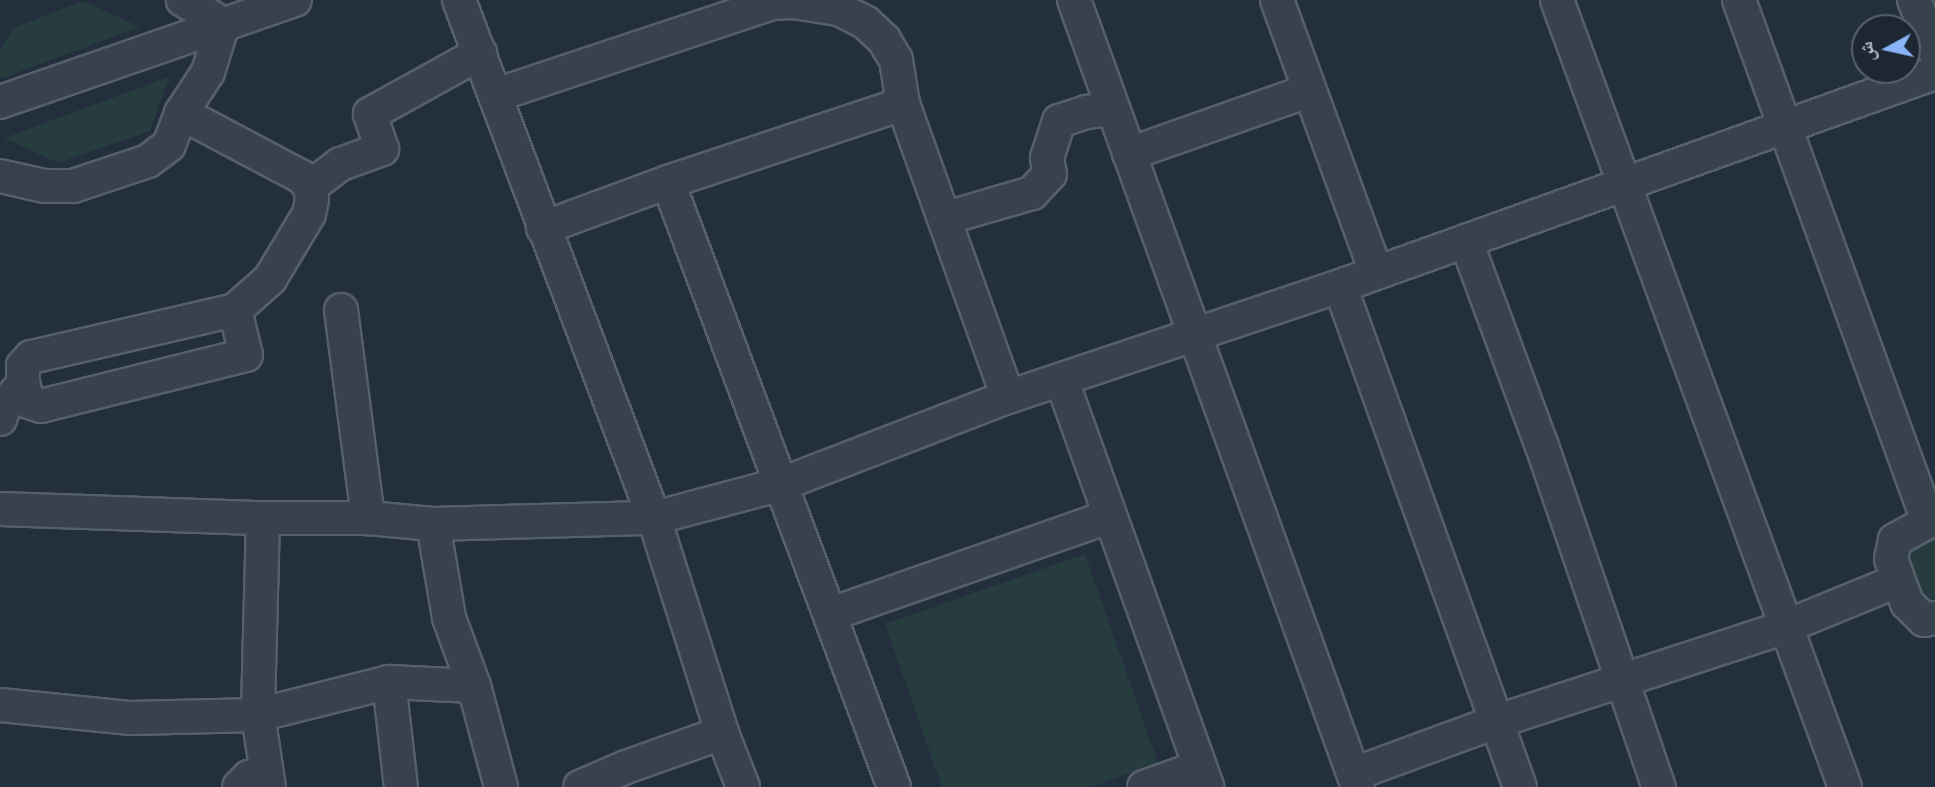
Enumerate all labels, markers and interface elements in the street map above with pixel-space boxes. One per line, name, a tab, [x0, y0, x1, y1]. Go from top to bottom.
north arrow	[1851, 14, 1921, 84]
text: ش	[1854, 40, 1879, 63]

